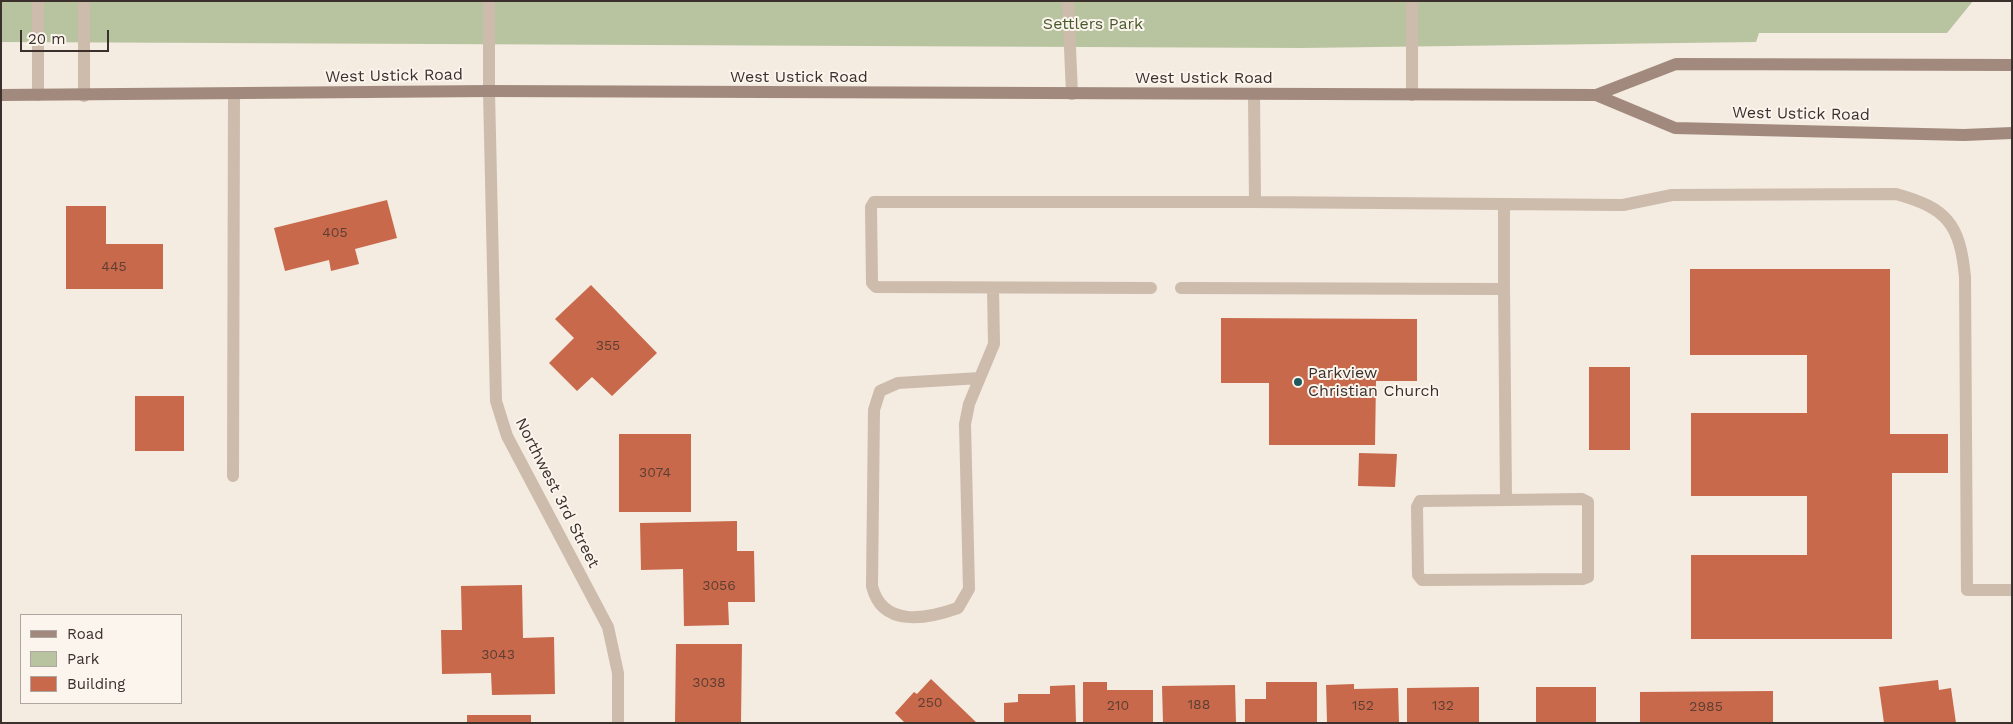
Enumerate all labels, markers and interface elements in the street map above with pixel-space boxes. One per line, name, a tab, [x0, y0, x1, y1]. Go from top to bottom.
park label: Settlers Park	[1043, 14, 1143, 34]
scale bar	[22, 20, 111, 52]
text: 20 m	[28, 30, 66, 48]
street label: West Ustick Road	[325, 65, 463, 87]
street label: West Ustick Road	[730, 67, 868, 87]
street label: West Ustick Road	[1135, 68, 1273, 88]
street label: West Ustick Road	[1732, 103, 1870, 125]
house number: 405	[322, 225, 348, 241]
house number: 445	[101, 259, 127, 275]
house number: 355	[596, 338, 620, 354]
place label: Parkview Christian Church	[1308, 363, 1439, 401]
marker: Parkview Christian Church	[1292, 376, 1304, 388]
street label: Northwest 3rd Street	[511, 415, 603, 571]
house number: 3074	[639, 465, 671, 481]
house number: 3056	[702, 578, 736, 594]
legend	[20, 614, 182, 704]
text: Road	[67, 625, 104, 643]
house number: 3043	[481, 647, 515, 663]
text: Park	[67, 650, 99, 668]
text: Building	[67, 675, 125, 693]
house number: 3038	[692, 675, 726, 691]
house number: 250	[917, 695, 943, 711]
house number: 188	[1188, 697, 1210, 713]
house number: 210	[1107, 698, 1129, 714]
house number: 152	[1352, 698, 1374, 714]
house number: 132	[1432, 698, 1454, 714]
house number: 2985	[1689, 699, 1723, 715]

